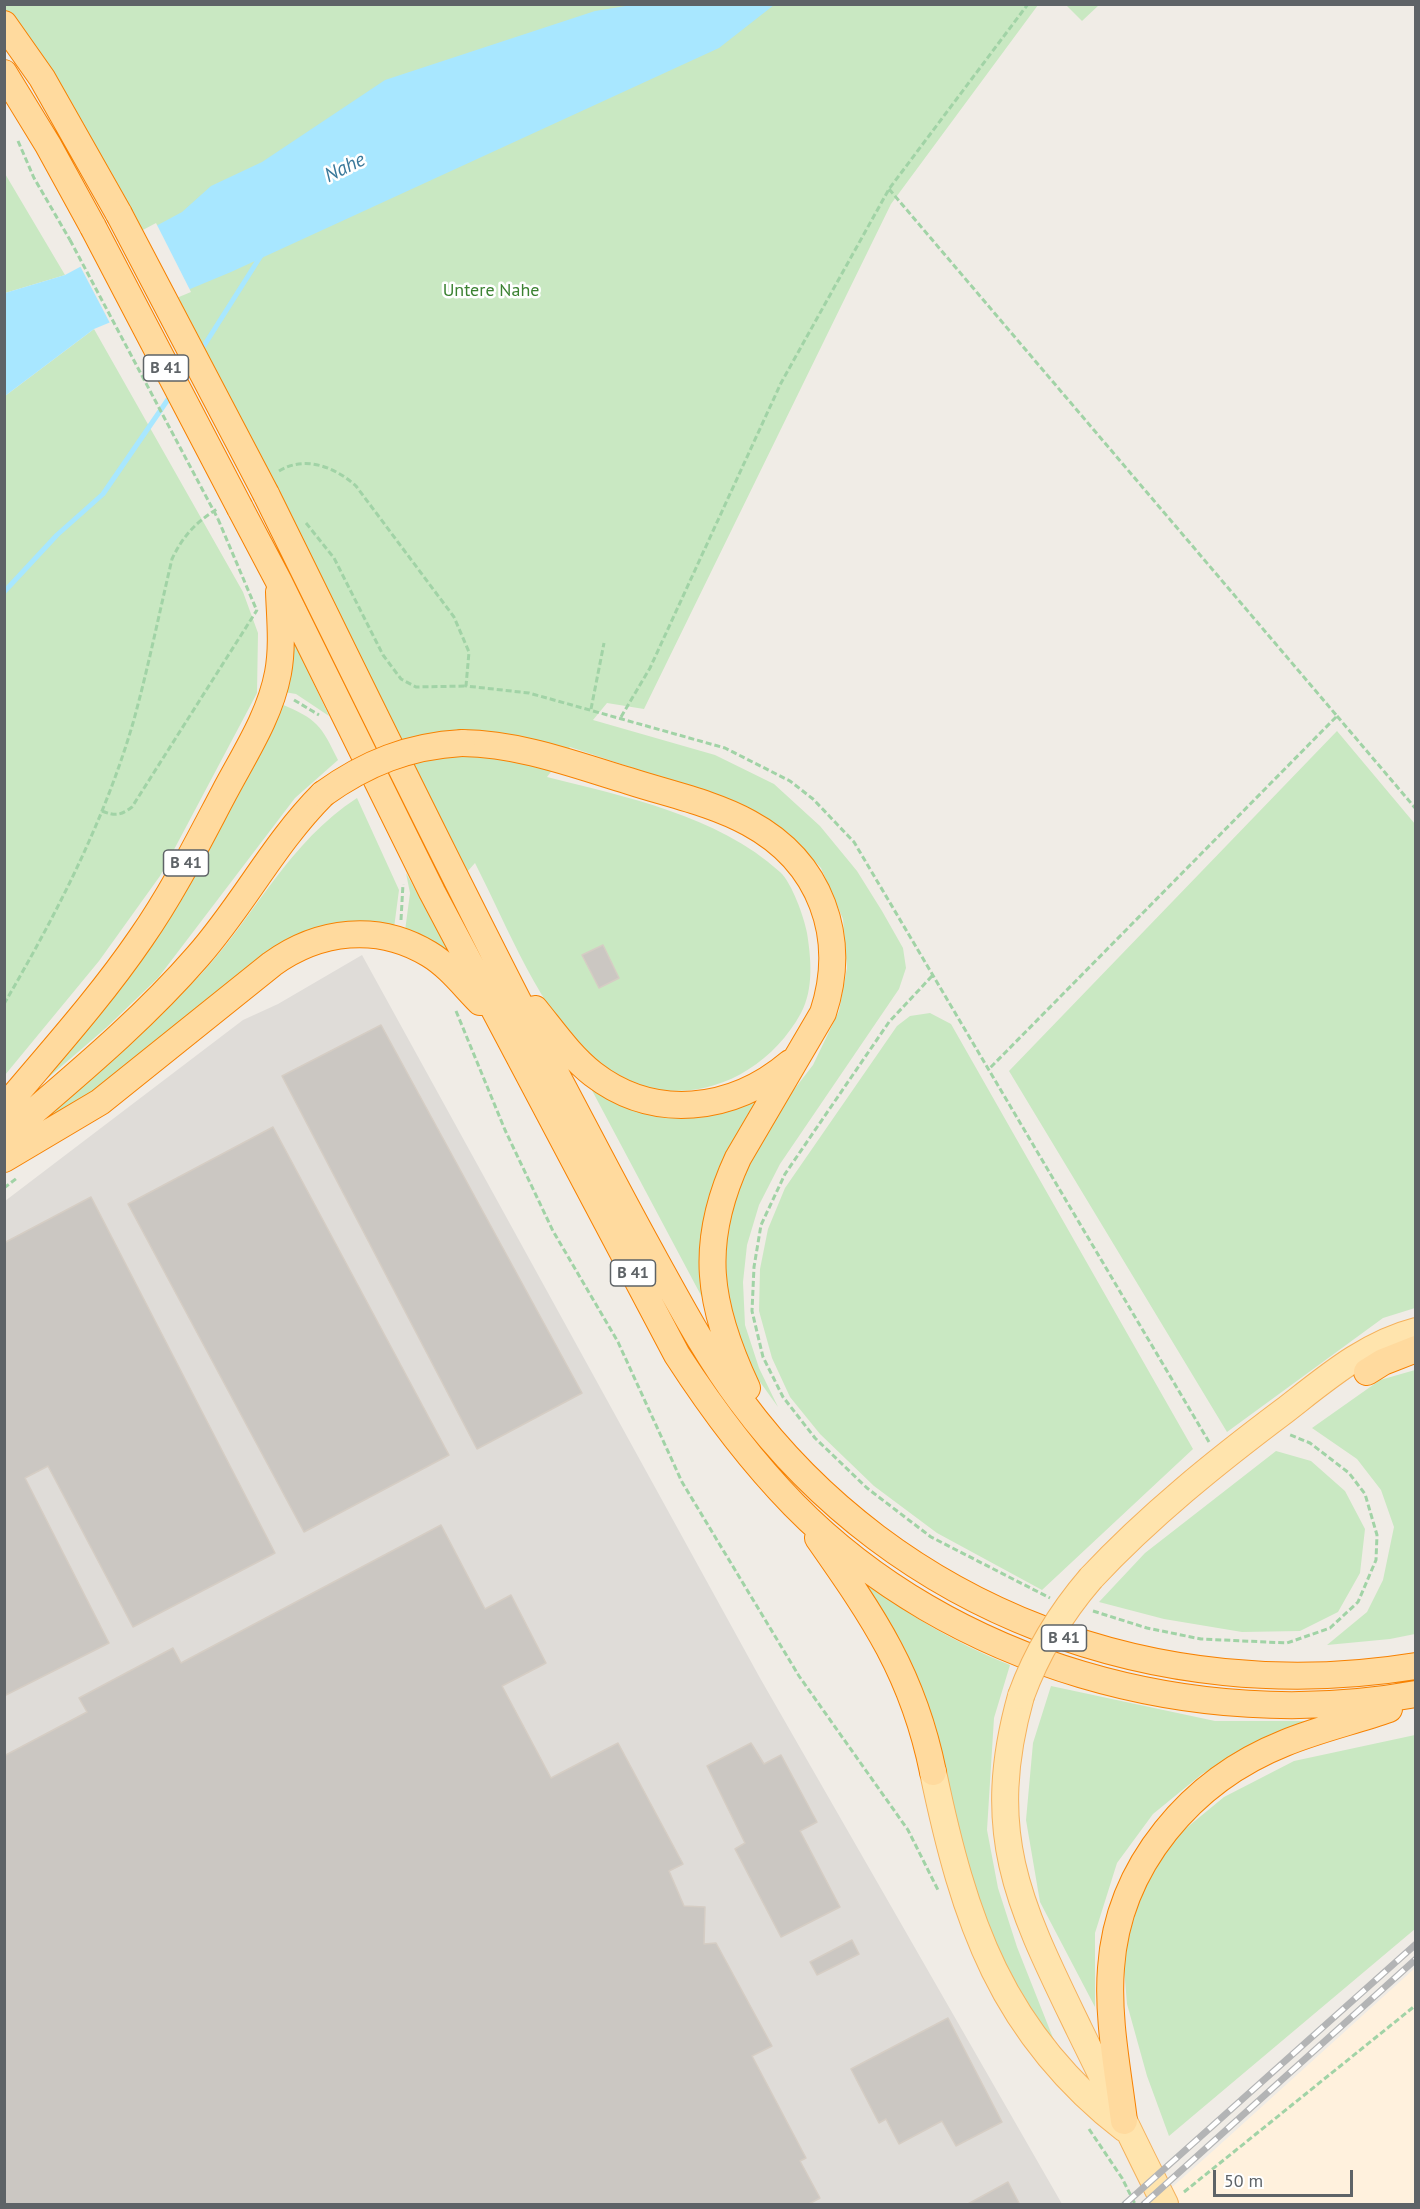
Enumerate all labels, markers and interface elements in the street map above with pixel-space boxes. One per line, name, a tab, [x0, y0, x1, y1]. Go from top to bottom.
water label: Nahe	[321, 148, 369, 188]
park label: Untere Nahe	[443, 280, 539, 302]
road number: B 41	[144, 355, 188, 381]
road number: B 41	[164, 850, 208, 876]
road number: B 41	[610, 1260, 656, 1286]
road number: B 41	[1042, 1625, 1086, 1651]
scale bar	[1216, 2158, 1356, 2196]
text: 50 m	[1224, 2169, 1263, 2192]

